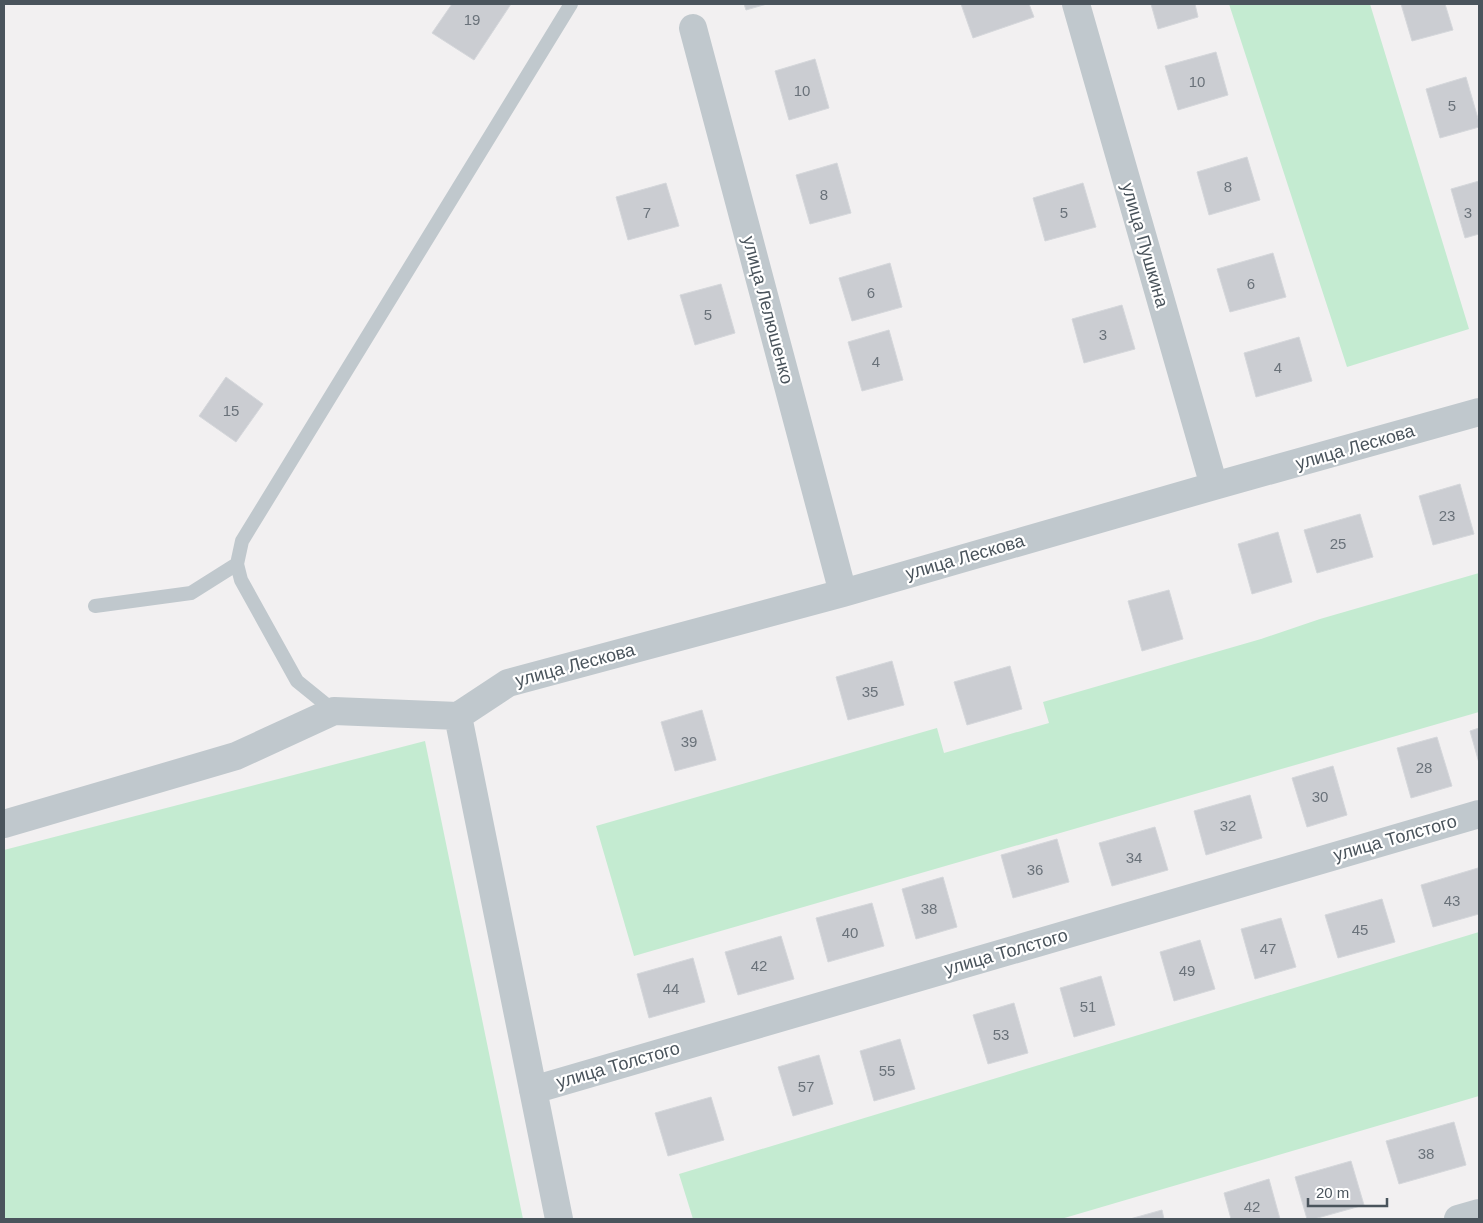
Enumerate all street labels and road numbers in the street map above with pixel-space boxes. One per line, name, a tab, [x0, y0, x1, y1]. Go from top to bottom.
street label: улица Пушкина	[1118, 180, 1173, 311]
street label: улица Лелюшенко	[739, 234, 797, 386]
street label: улица Лескова	[1293, 420, 1418, 474]
street label: улица Лескова	[903, 530, 1028, 584]
street label: улица Лескова	[513, 639, 638, 691]
street label: улица Толстого	[1331, 811, 1459, 865]
street label: улица Толстого	[942, 925, 1070, 979]
street label: улица Толстого	[554, 1038, 682, 1092]

